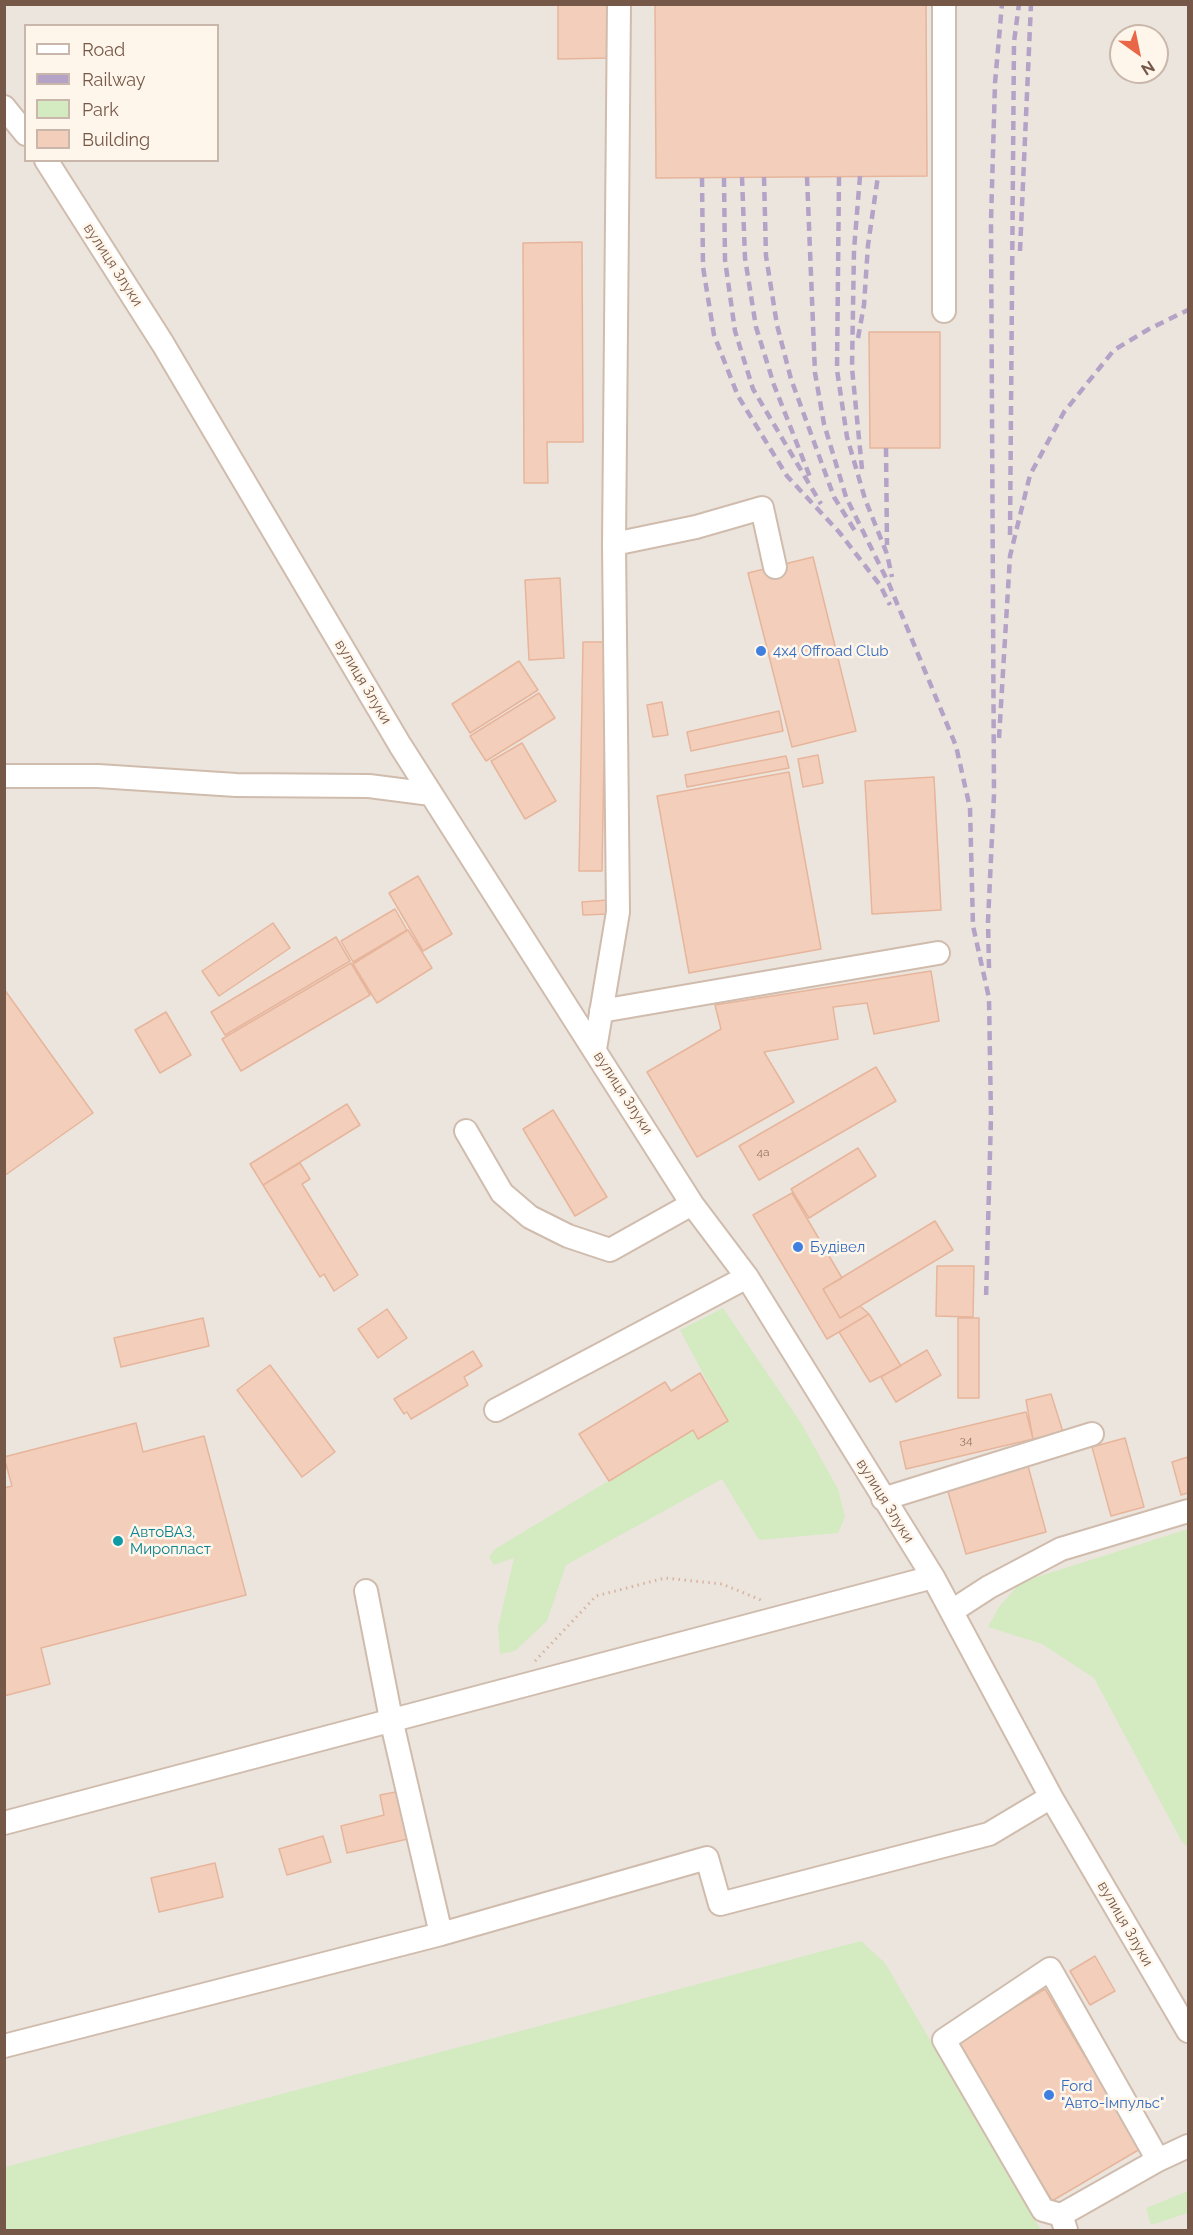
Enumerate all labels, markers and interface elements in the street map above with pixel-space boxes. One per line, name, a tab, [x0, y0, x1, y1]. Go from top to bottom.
legend	[24, 24, 219, 162]
north arrow	[1109, 24, 1169, 84]
text: Road	[82, 39, 125, 60]
text: N	[1138, 57, 1158, 79]
text: Railway	[82, 69, 146, 90]
text: Park	[82, 99, 119, 120]
text: Building	[82, 129, 150, 150]
street label: вулиця Злуки	[79, 220, 147, 310]
street label: вулиця Злуки	[331, 636, 395, 728]
place label: 4x4 Offroad Club	[773, 642, 889, 660]
marker: 4x4 Offroad Club	[754, 644, 768, 658]
street label: вулиця Злуки	[589, 1048, 657, 1138]
house number: 4а	[756, 1145, 770, 1159]
place label: Будівел	[810, 1238, 865, 1256]
marker: Будівел	[791, 1240, 805, 1254]
house number: 34	[960, 1433, 972, 1447]
street label: вулиця Злуки	[852, 1456, 918, 1546]
place label: АвтоВАЗ, Миропласт	[130, 1523, 211, 1558]
marker: АвтоВАЗ, Миропласт	[111, 1534, 125, 1548]
street label: вулиця Злуки	[1093, 1878, 1157, 1970]
place label: Ford "Авто-Імпульс"	[1061, 2077, 1164, 2112]
marker: Ford "Авто-Імпульс"	[1042, 2088, 1056, 2102]

